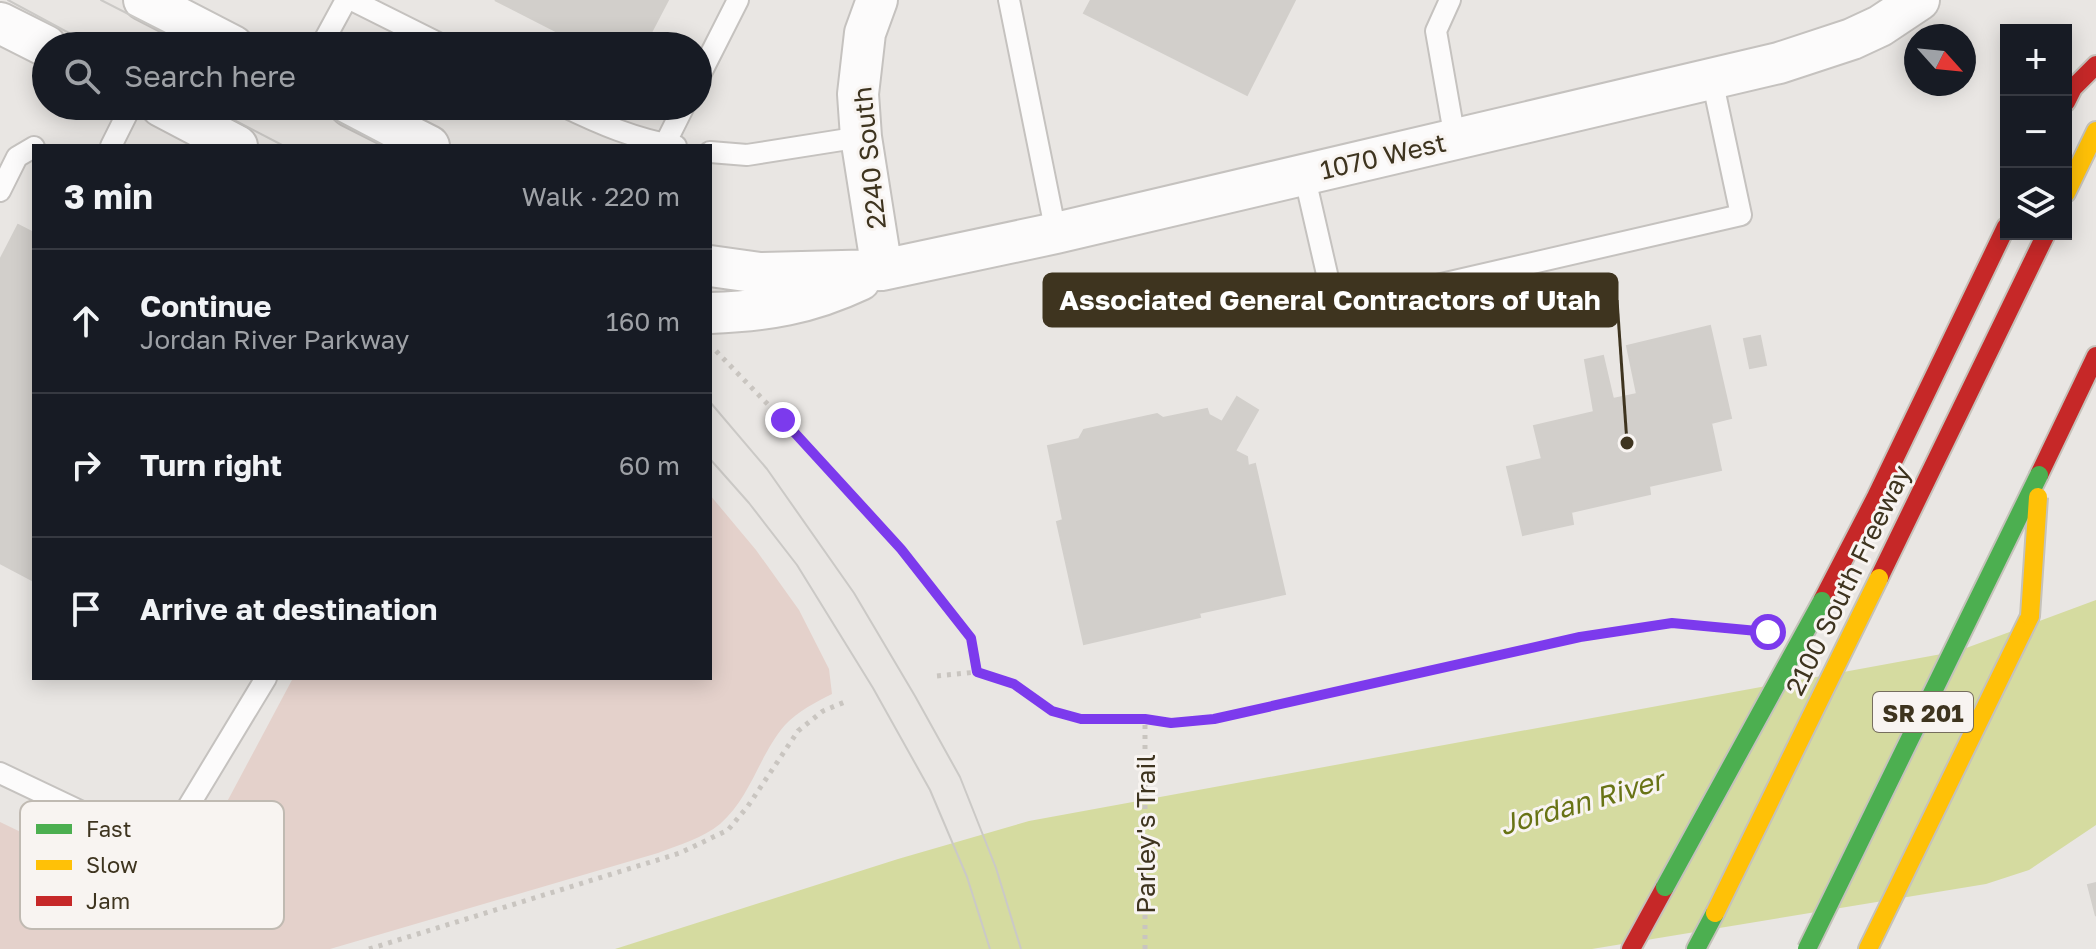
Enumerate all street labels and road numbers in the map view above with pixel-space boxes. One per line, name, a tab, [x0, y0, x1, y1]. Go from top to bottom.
street label: 2240 South	[846, 85, 892, 231]
street label: 1070 West	[1317, 126, 1449, 186]
street label: 2100 South Freeway	[1779, 460, 1917, 700]
road number: SR 201	[1873, 692, 1973, 732]
street label: Parley's Trail	[1130, 754, 1161, 914]

